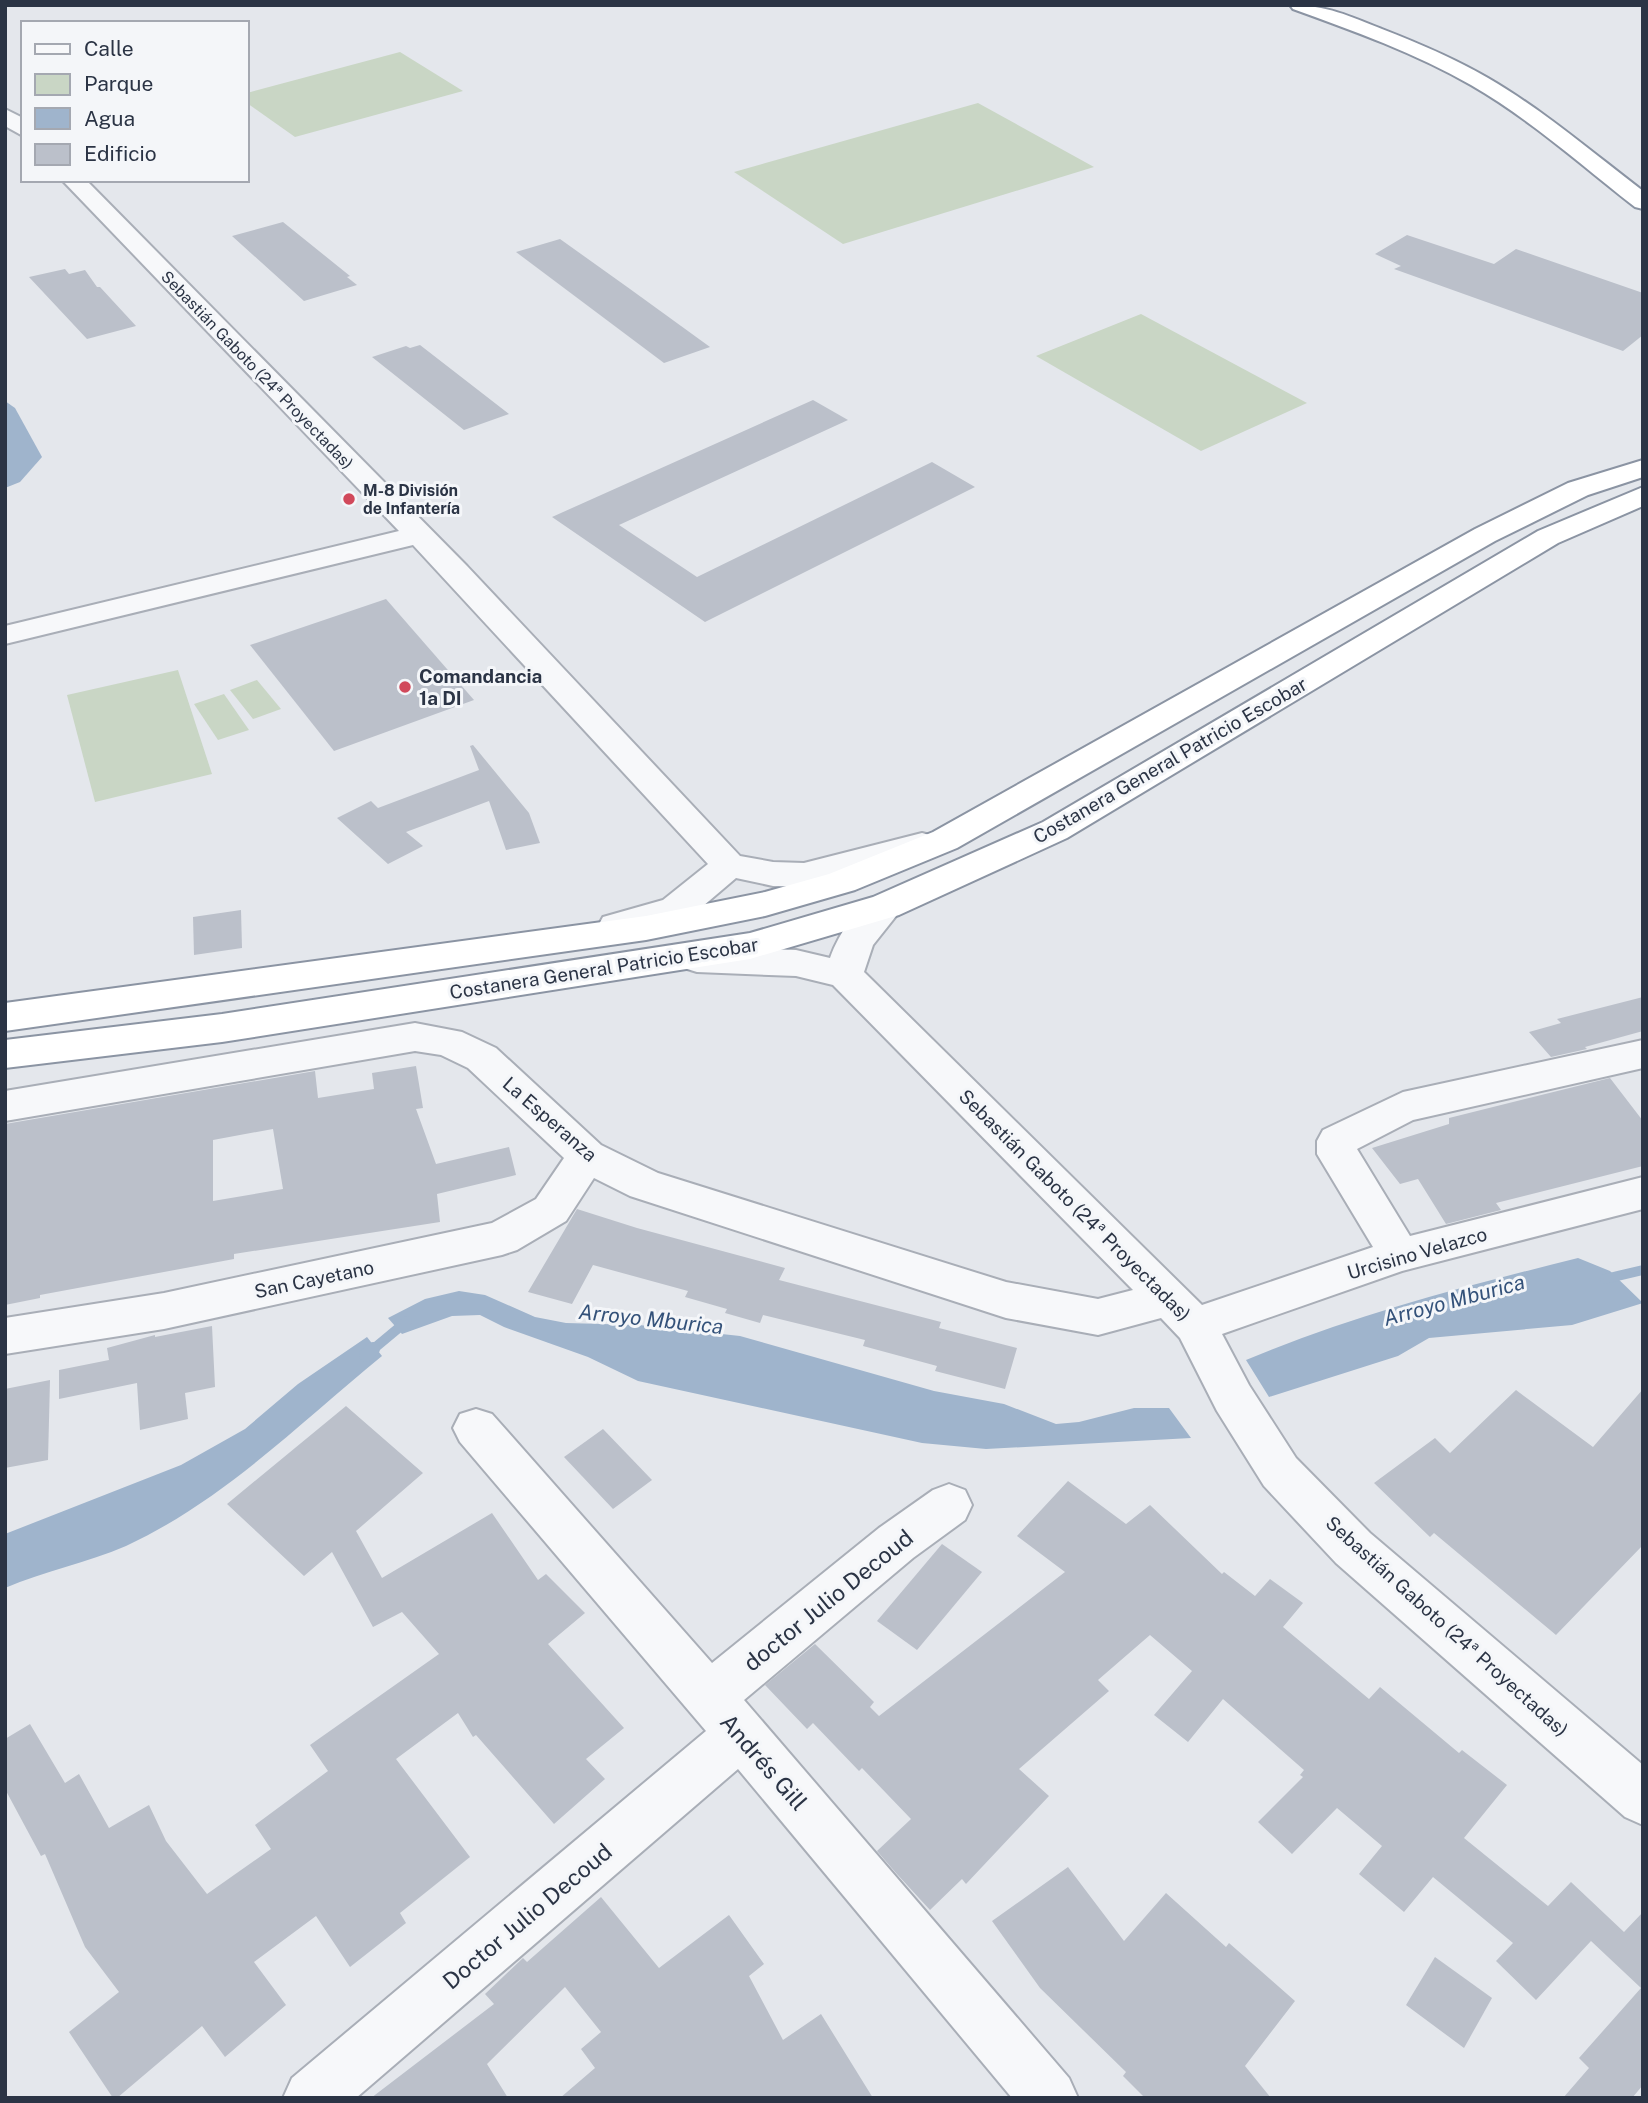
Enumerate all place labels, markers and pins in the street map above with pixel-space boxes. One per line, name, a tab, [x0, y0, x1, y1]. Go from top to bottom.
place label: M-8 División de Infantería	[363, 481, 460, 518]
marker: M-8 División de Infantería	[341, 491, 357, 507]
place label: Comandancia 1a DI	[419, 665, 542, 709]
marker: Comandancia 1a DI	[397, 679, 413, 695]

